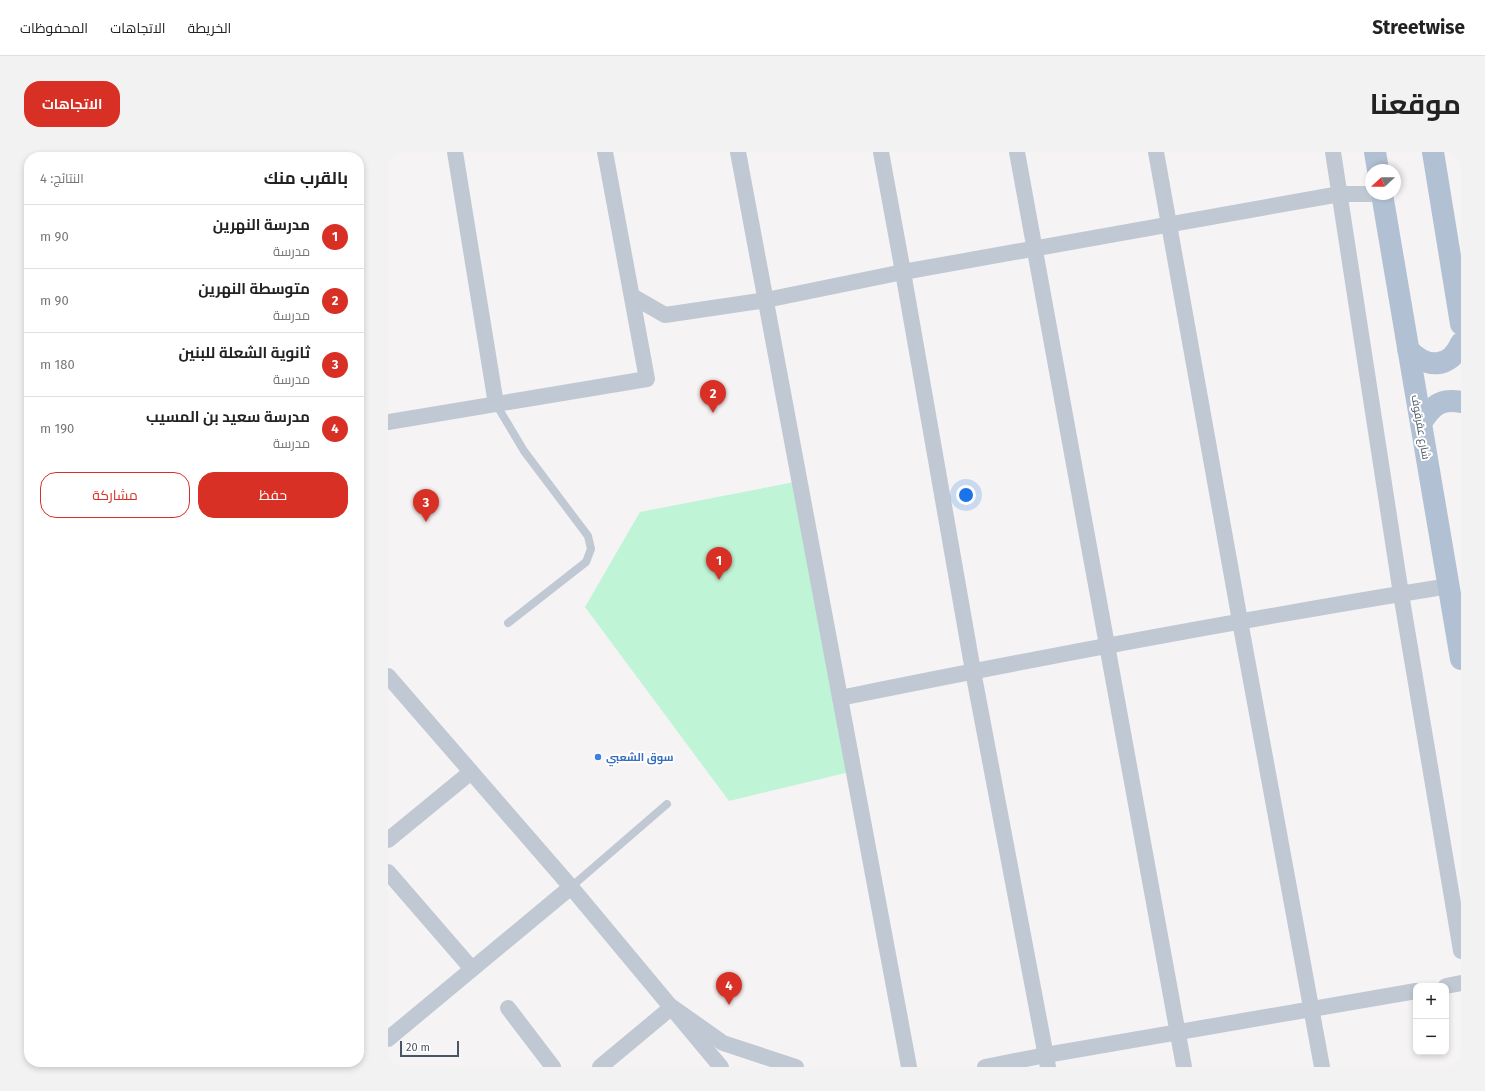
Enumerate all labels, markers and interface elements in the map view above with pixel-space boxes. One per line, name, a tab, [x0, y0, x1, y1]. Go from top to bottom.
text: Streetwise	[1372, 16, 1465, 39]
text: المحفوظات	[20, 20, 88, 37]
text: الاتجاهات	[110, 20, 166, 37]
text: الخريطة	[188, 20, 231, 37]
button: الاتجاهات	[24, 81, 120, 127]
text: موقعنا	[1370, 88, 1461, 121]
north arrow	[1365, 164, 1401, 200]
text: بالقرب منك	[264, 168, 348, 189]
text: النتائج: 4	[40, 171, 84, 186]
text: مدرسة النهرين	[213, 216, 310, 234]
text: 90 m	[40, 229, 69, 244]
text: 1	[332, 229, 338, 244]
text: مدرسة	[273, 244, 310, 259]
text: متوسطة النهرين	[198, 280, 310, 298]
text: 90 m	[40, 293, 69, 308]
text: 2	[332, 293, 338, 308]
text: مدرسة	[273, 308, 310, 323]
text: ثانوية الشعلة للبنين	[179, 344, 310, 362]
text: 180 m	[40, 357, 75, 372]
text: 3	[332, 357, 338, 372]
text: مدرسة	[273, 372, 310, 387]
pin: 2	[700, 380, 726, 413]
street label: شارع عقرقوف	[1407, 394, 1433, 461]
text: مدرسة سعيد بن المسيب	[146, 408, 310, 426]
text: 190 m	[40, 421, 74, 436]
text: 4	[331, 421, 339, 436]
text: مدرسة	[273, 436, 310, 451]
button: مشاركة	[40, 472, 190, 518]
button: حفظ	[198, 472, 348, 518]
your location	[956, 485, 976, 505]
pin: 3	[413, 489, 439, 522]
pin: 1	[706, 547, 732, 580]
place label: سوق الشعبي	[606, 751, 674, 767]
marker: سوق الشعبي	[593, 752, 603, 762]
pin: 4	[716, 972, 742, 1005]
map controls	[1413, 983, 1449, 1055]
button: +	[1413, 983, 1449, 1019]
button: −	[1413, 1019, 1449, 1055]
scale bar	[400, 1039, 459, 1058]
text: 20 m	[406, 1041, 430, 1054]

